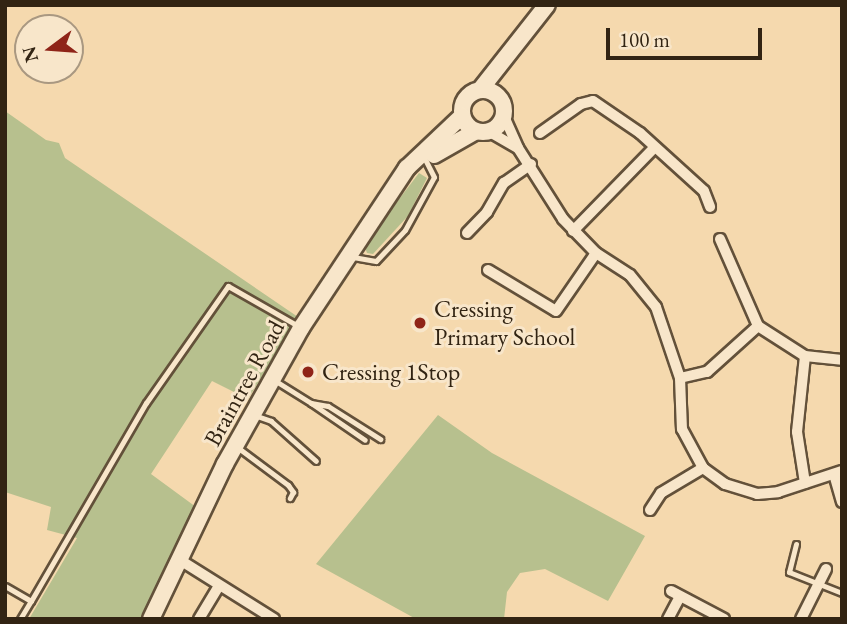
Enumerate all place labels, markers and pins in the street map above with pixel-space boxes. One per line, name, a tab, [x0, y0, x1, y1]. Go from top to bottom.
place label: Cressing Primary School	[434, 295, 575, 351]
marker: Cressing Primary School	[412, 315, 428, 331]
place label: Cressing 1Stop	[322, 358, 460, 386]
marker: Cressing 1Stop	[300, 364, 316, 380]

